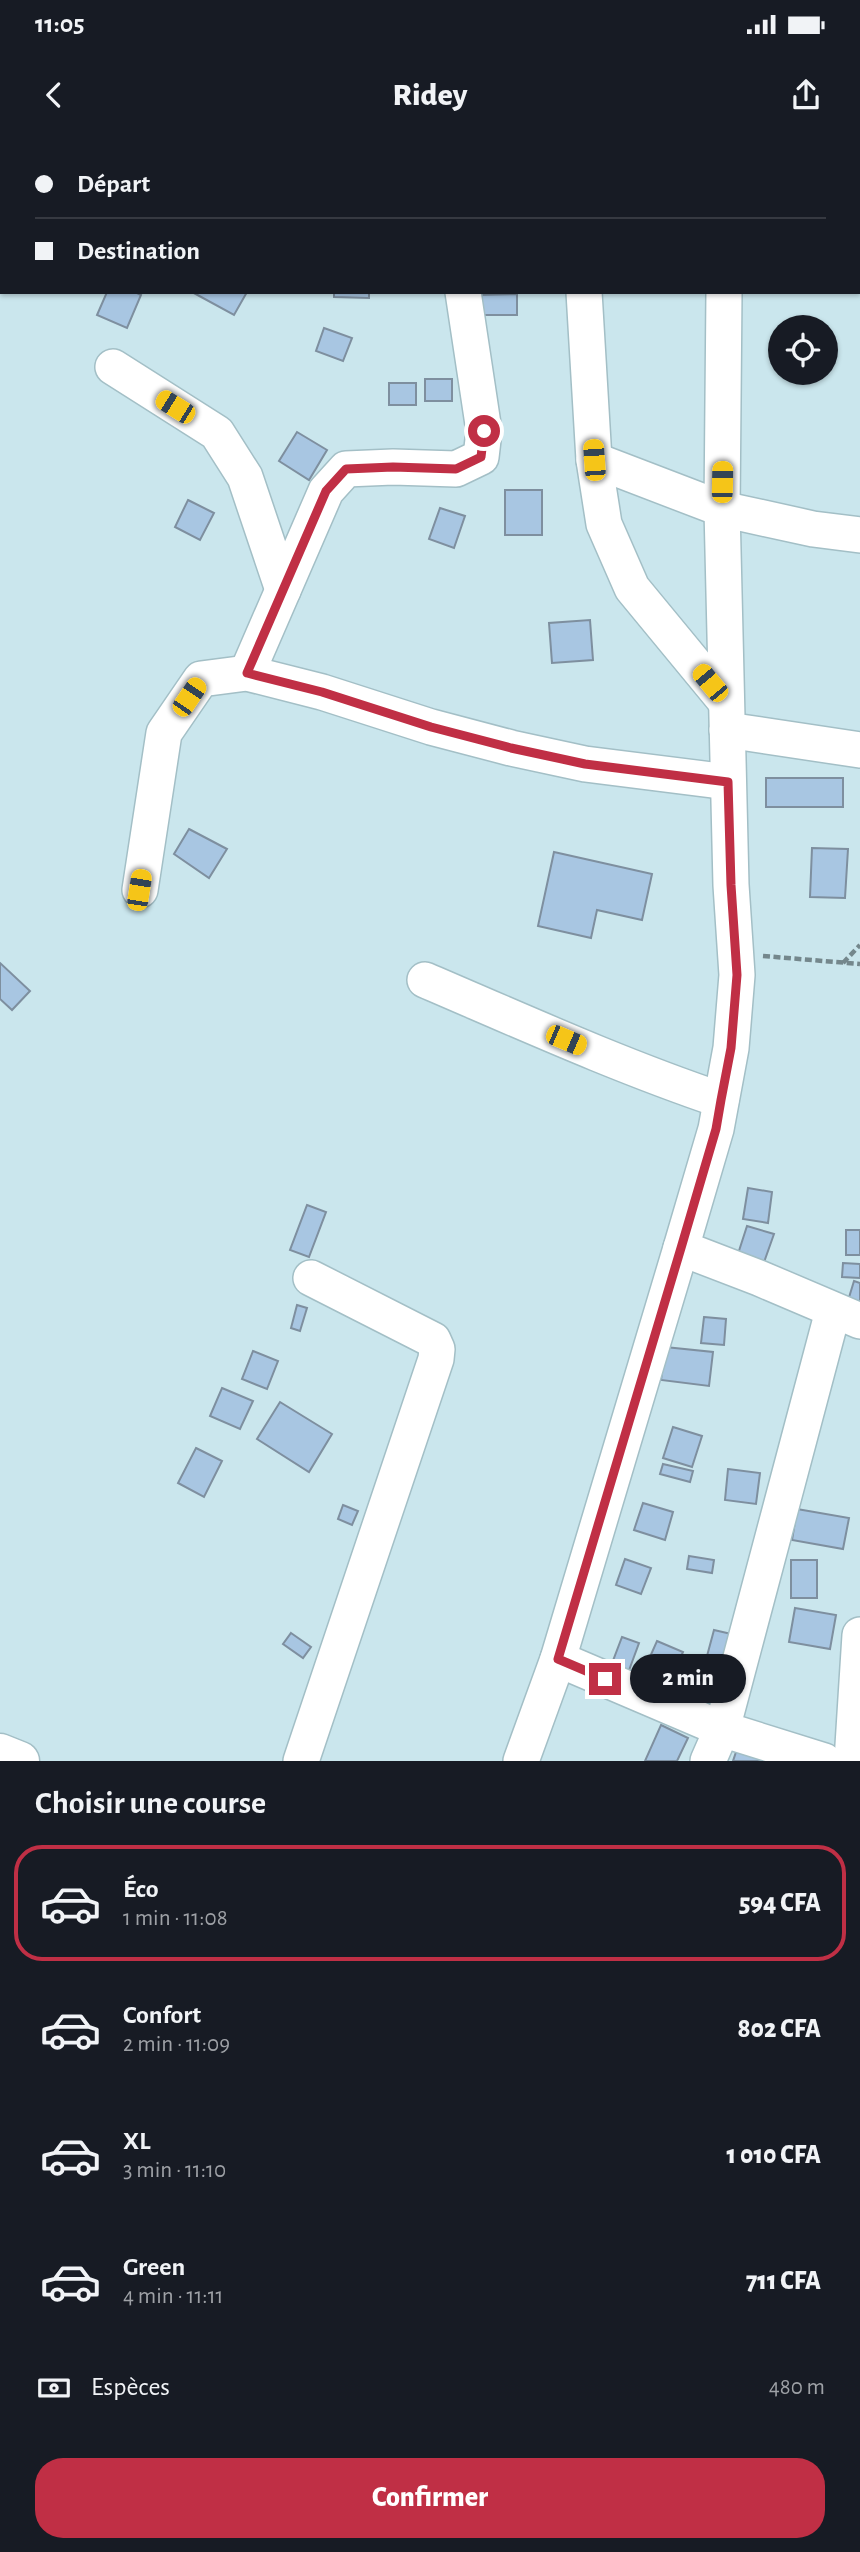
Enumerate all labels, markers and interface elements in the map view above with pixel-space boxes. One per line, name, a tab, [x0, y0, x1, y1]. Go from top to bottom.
text: 11:05	[35, 11, 84, 37]
icon: back	[35, 76, 73, 114]
icon: share	[787, 76, 825, 114]
text: Ridey	[393, 79, 467, 111]
text: Départ	[77, 171, 150, 197]
text: Destination	[77, 238, 200, 264]
map controls	[768, 315, 838, 385]
button: locate	[768, 315, 838, 385]
car	[152, 387, 199, 427]
route start	[468, 415, 500, 447]
car	[583, 438, 606, 482]
car	[712, 461, 733, 503]
car	[689, 660, 732, 706]
car	[169, 674, 210, 720]
car	[126, 868, 153, 912]
car	[543, 1022, 590, 1058]
callout: 2 min	[630, 1654, 745, 1704]
route end	[589, 1663, 621, 1695]
text: 2 min	[662, 1667, 714, 1690]
text: Choisir une course	[35, 1787, 266, 1819]
icon: car	[39, 1872, 102, 1935]
text: Éco	[123, 1876, 159, 1902]
text: 594 CFA	[739, 1890, 821, 1916]
text: 1 min · 11:08	[123, 1907, 228, 1930]
icon: car	[39, 1998, 102, 2061]
text: Confort	[123, 2002, 201, 2028]
text: 802 CFA	[737, 2016, 821, 2042]
text: 2 min · 11:09	[123, 2033, 230, 2056]
icon: car	[39, 2124, 102, 2187]
text: XL	[123, 2128, 150, 2154]
text: 1 010 CFA	[727, 2142, 821, 2168]
text: 3 min · 11:10	[123, 2159, 226, 2182]
icon: car	[39, 2250, 102, 2313]
text: Green	[123, 2254, 185, 2280]
text: 711 CFA	[746, 2268, 821, 2294]
text: 4 min · 11:11	[123, 2285, 223, 2308]
icon: cash	[35, 2369, 73, 2407]
text: Espèces	[91, 2374, 170, 2400]
text: 480 m	[769, 2376, 825, 2399]
button: Confirmer	[35, 2458, 825, 2538]

